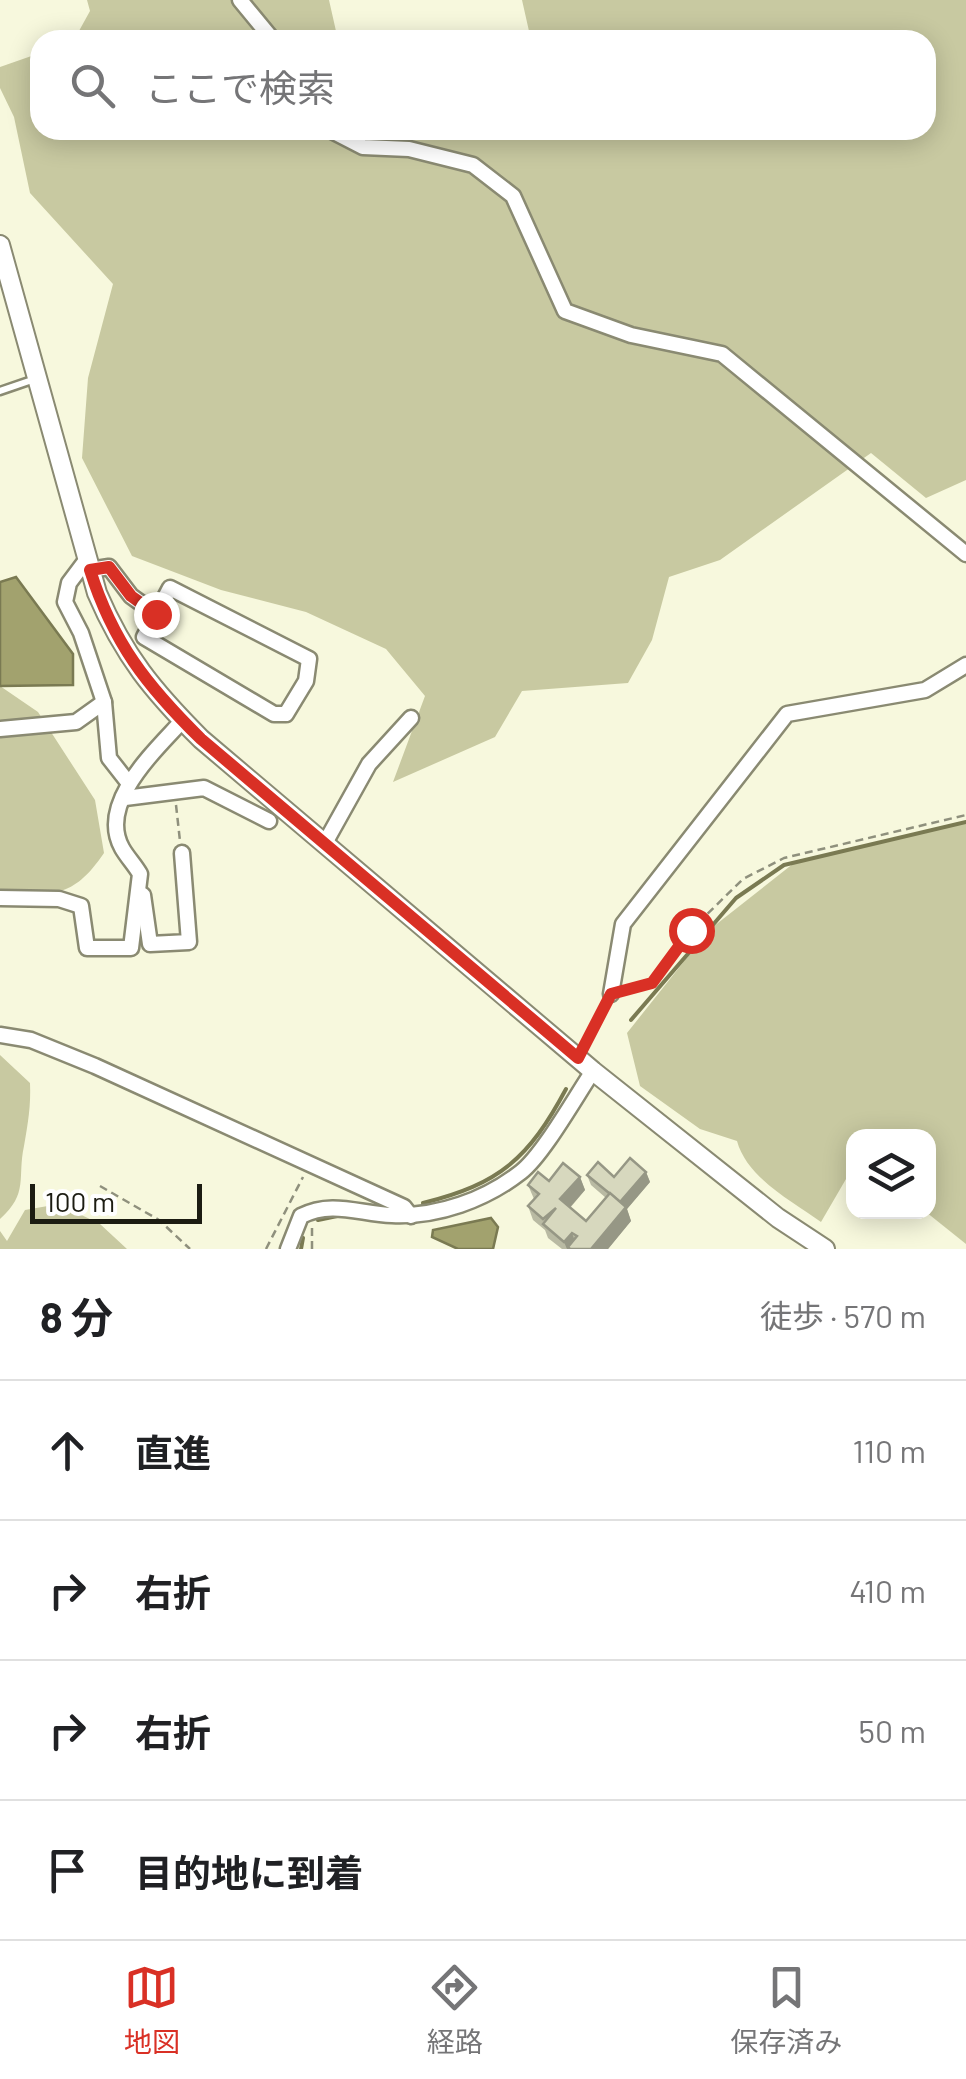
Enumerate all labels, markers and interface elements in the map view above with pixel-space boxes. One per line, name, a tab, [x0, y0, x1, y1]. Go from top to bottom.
search box	[30, 30, 936, 140]
icon: search	[65, 58, 120, 113]
text: ここで検索	[145, 64, 335, 110]
route end	[134, 592, 180, 638]
route start	[669, 908, 715, 954]
map controls	[846, 1129, 936, 1219]
button: layers	[846, 1129, 936, 1219]
scale bar	[30, 1179, 202, 1224]
text: 100 m	[45, 1184, 115, 1218]
text: 8 分	[40, 1291, 113, 1341]
text: 徒歩 · 570 m	[760, 1296, 926, 1334]
icon: ahead	[40, 1423, 95, 1478]
text: 直進	[135, 1429, 211, 1475]
text: 110 m	[853, 1431, 926, 1469]
icon: right	[40, 1563, 95, 1618]
text: 右折	[135, 1569, 211, 1615]
text: 410 m	[849, 1571, 926, 1609]
icon: right	[40, 1703, 95, 1758]
text: 右折	[135, 1709, 211, 1755]
text: 50 m	[859, 1711, 926, 1749]
icon: arrive	[40, 1843, 95, 1898]
text: 目的地に到着	[135, 1849, 363, 1895]
tab: 地図	[124, 1960, 180, 2060]
tab: 経路	[427, 1960, 483, 2060]
tab: 保存済み	[730, 1960, 842, 2060]

